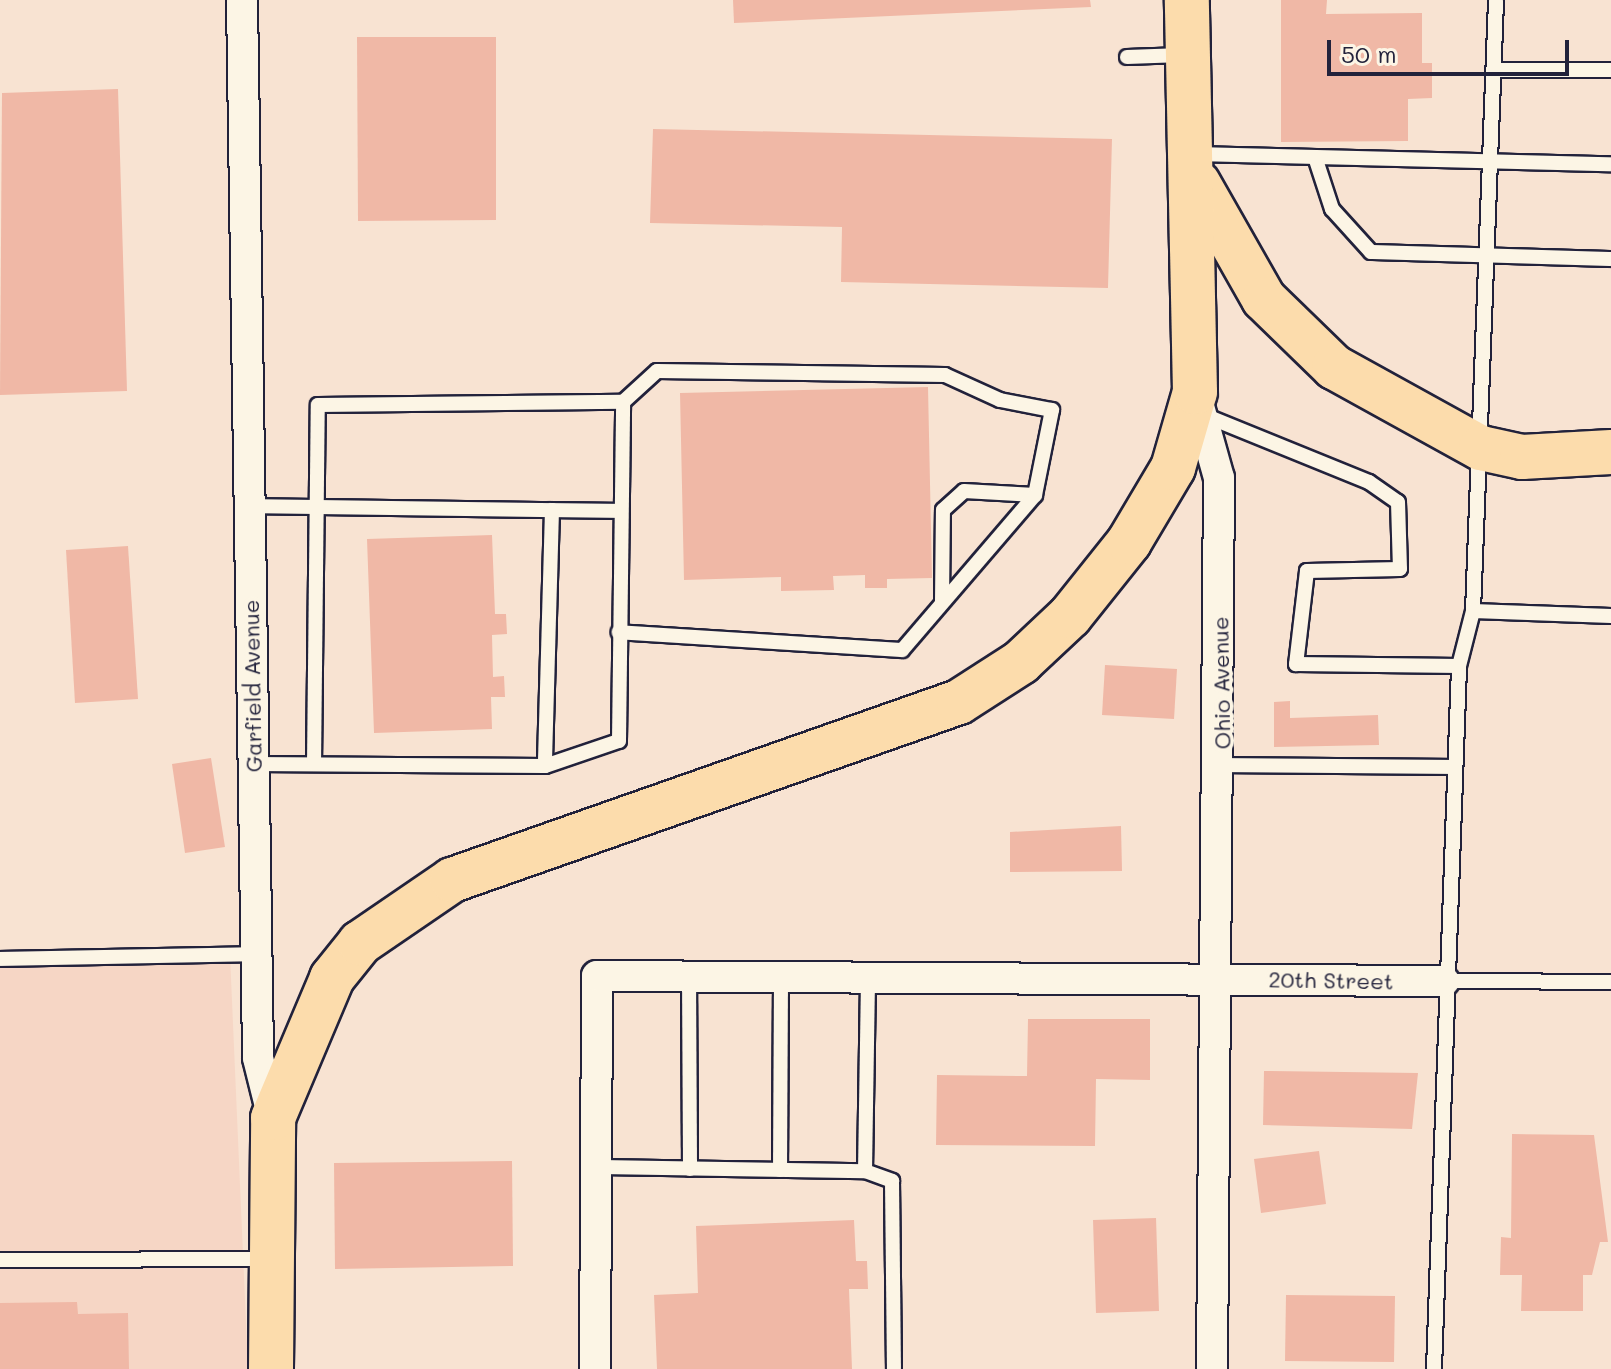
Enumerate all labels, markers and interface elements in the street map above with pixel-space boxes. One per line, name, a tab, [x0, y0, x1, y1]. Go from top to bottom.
scale bar	[1331, 24, 1573, 74]
text: 50 m	[1341, 38, 1397, 69]
street label: Garfield Avenue	[237, 599, 267, 773]
street label: Ohio Avenue	[1207, 616, 1235, 750]
street label: 20th Street	[1268, 966, 1394, 994]

